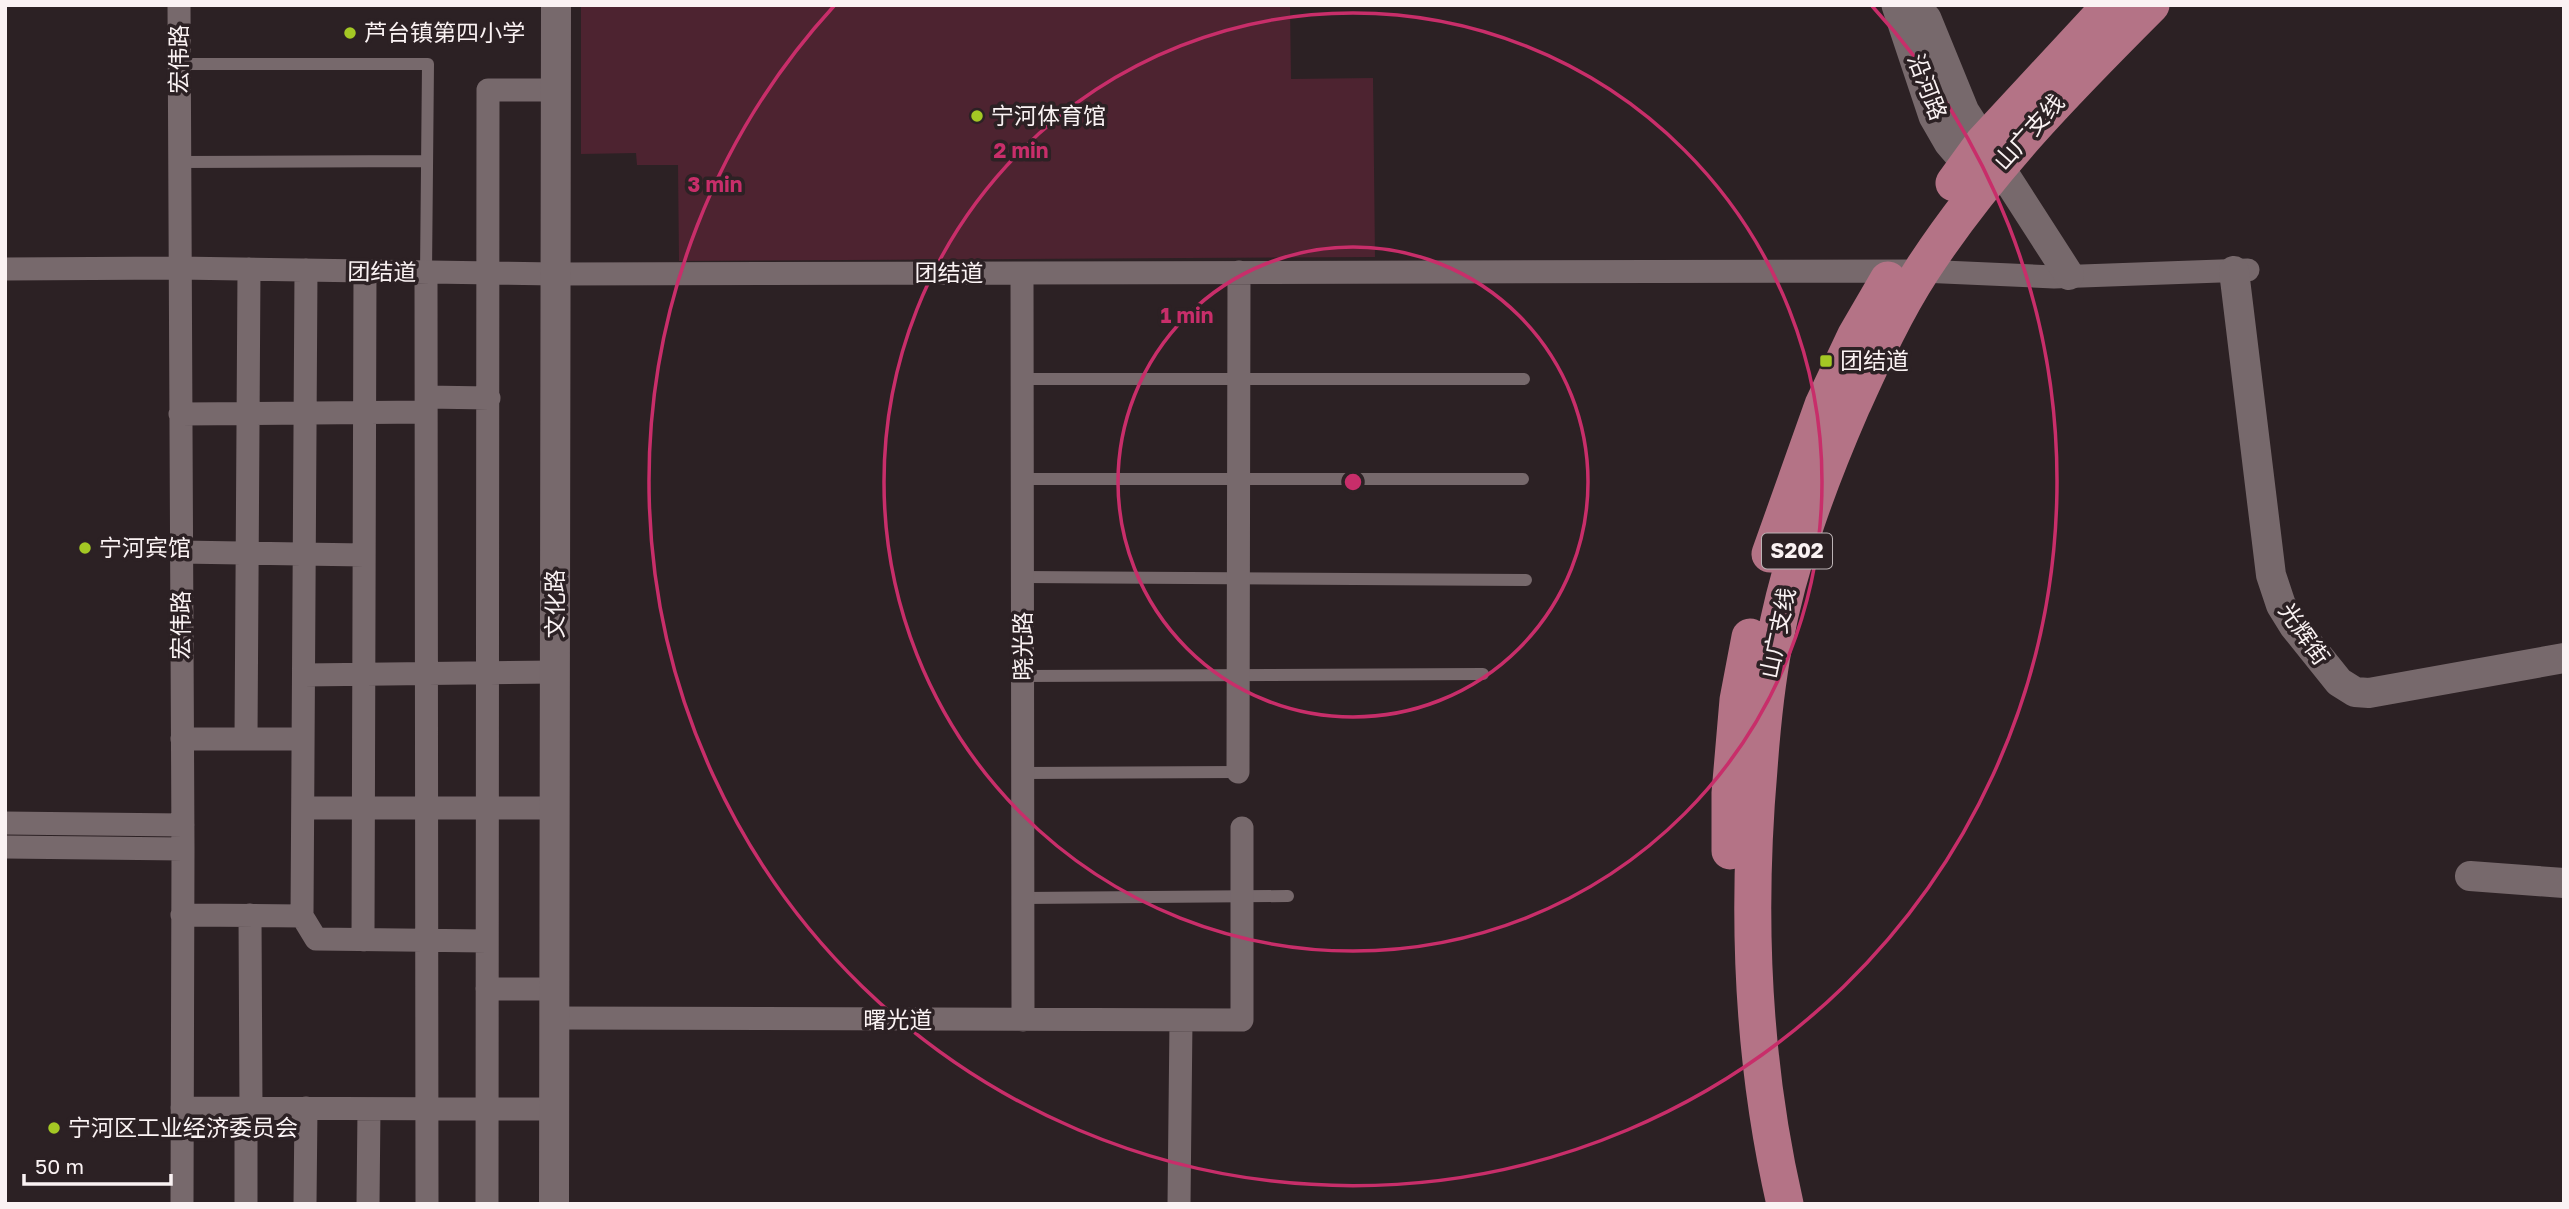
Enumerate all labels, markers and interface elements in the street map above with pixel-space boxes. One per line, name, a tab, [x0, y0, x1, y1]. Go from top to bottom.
place label: 芦台镇第四小学	[364, 18, 525, 46]
street label: 宏伟路	[164, 25, 192, 94]
marker: 芦台镇第四小学	[342, 25, 358, 41]
street label: 沿河路	[1902, 49, 1953, 124]
street label: 山广支线	[1987, 88, 2069, 175]
place label: 宁河体育馆	[991, 101, 1106, 129]
marker: 宁河体育馆	[969, 108, 985, 124]
text: 2 min	[994, 137, 1048, 163]
text: 3 min	[688, 171, 742, 197]
street label: 团结道	[347, 256, 417, 286]
street label: 团结道	[915, 258, 984, 286]
text: 1 min	[1161, 302, 1213, 328]
place label: 团结道	[1840, 346, 1909, 374]
marker: 团结道	[1818, 353, 1834, 369]
centre of rings	[1341, 470, 1365, 494]
place label: 宁河宾馆	[99, 533, 191, 561]
road number: S202	[1762, 534, 1832, 568]
marker: 宁河宾馆	[77, 540, 93, 556]
street label: 文化路	[540, 570, 568, 639]
street label: 山广支线	[1754, 585, 1800, 681]
street label: 宏伟路	[166, 591, 194, 660]
street label: 光辉街	[2274, 597, 2336, 670]
street label: 晓光路	[1008, 612, 1036, 681]
street label: 曙光道	[864, 1005, 933, 1033]
place label: 宁河区工业经济委员会	[68, 1113, 298, 1141]
marker: 宁河区工业经济委员会	[46, 1120, 62, 1136]
scale bar	[24, 1142, 172, 1186]
text: 50 m	[35, 1153, 84, 1179]

